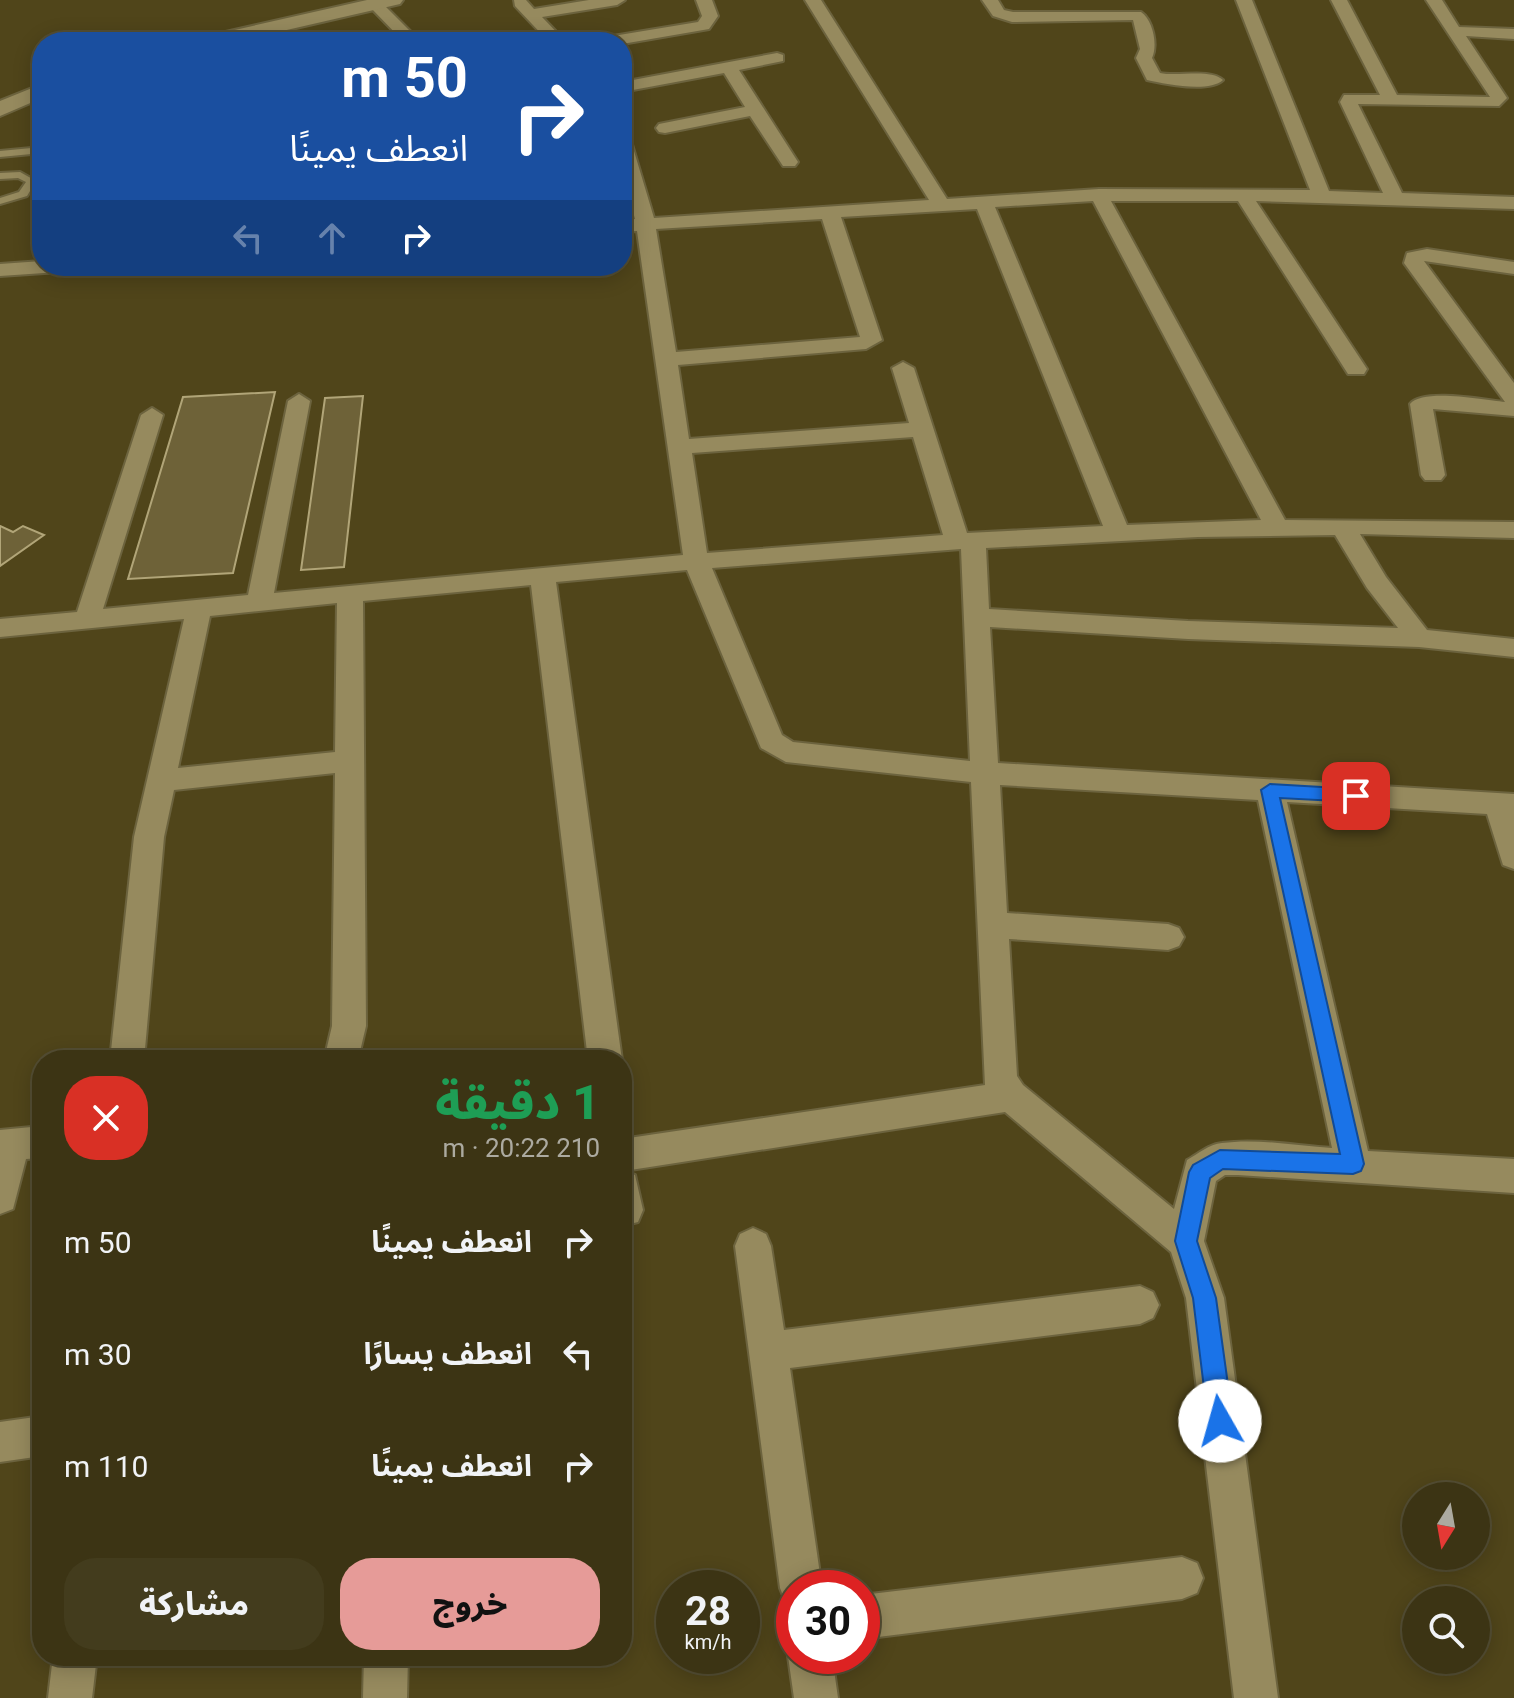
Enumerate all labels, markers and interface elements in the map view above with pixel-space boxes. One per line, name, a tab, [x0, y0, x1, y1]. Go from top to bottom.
text: 50 m	[341, 45, 468, 111]
icon: right	[496, 64, 600, 168]
text: انعطف يمينًا	[289, 128, 468, 170]
icon: left	[226, 216, 270, 260]
icon: ahead	[310, 216, 354, 260]
icon: right	[394, 216, 438, 260]
pin	[1322, 762, 1390, 830]
icon: arrive	[1334, 774, 1378, 818]
text: 1 دقيقة	[435, 1074, 600, 1131]
button: close	[64, 1076, 148, 1160]
text: 210 m · 20:22	[442, 1133, 600, 1163]
icon: right	[556, 1220, 600, 1264]
text: انعطف يمينًا	[371, 1224, 532, 1259]
text: 50 m	[64, 1225, 132, 1260]
icon: left	[556, 1332, 600, 1376]
text: انعطف يسارًا	[363, 1336, 532, 1371]
text: 30 m	[64, 1337, 132, 1372]
position arrow	[1178, 1379, 1262, 1463]
icon: right	[556, 1444, 600, 1488]
text: انعطف يمينًا	[371, 1448, 532, 1483]
text: 110 m	[64, 1449, 148, 1484]
north arrow	[1402, 1482, 1490, 1570]
map controls	[1402, 1482, 1490, 1674]
button: مشاركة	[64, 1558, 324, 1650]
button: خروج	[340, 1558, 600, 1650]
speed limit sign: 30	[776, 1570, 880, 1674]
button: search	[1402, 1586, 1490, 1674]
text: 28	[685, 1588, 731, 1635]
text: km/h	[685, 1630, 731, 1654]

